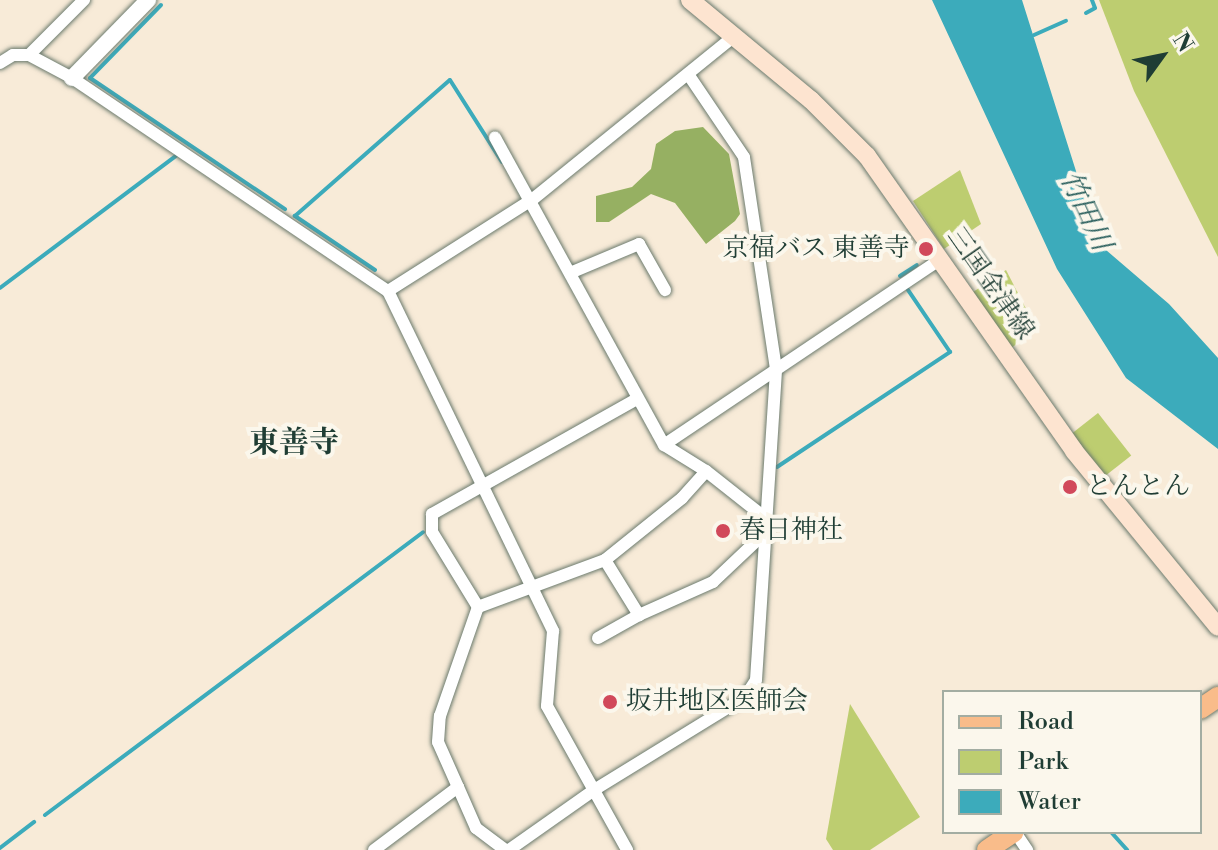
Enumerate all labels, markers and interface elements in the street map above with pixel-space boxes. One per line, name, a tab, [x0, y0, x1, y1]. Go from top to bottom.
north arrow	[1122, 16, 1202, 96]
text: N	[1166, 28, 1199, 57]
water label: 竹田川	[1052, 166, 1118, 256]
street label: 三国金津線	[940, 222, 1040, 346]
place label: 京福バス 東善寺	[723, 233, 910, 265]
marker: 京福バス 東善寺	[917, 240, 935, 258]
district label: 東善寺	[249, 425, 339, 461]
place label: とんとん	[1086, 471, 1190, 503]
marker: とんとん	[1061, 478, 1079, 496]
place label: 春日神社	[739, 515, 843, 547]
marker: 春日神社	[714, 522, 732, 540]
place label: 坂井地区医師会	[626, 686, 808, 718]
legend	[942, 690, 1202, 834]
marker: 坂井地区医師会	[601, 693, 619, 711]
text: Road	[1018, 707, 1074, 737]
text: Park	[1018, 747, 1068, 777]
text: Water	[1018, 787, 1081, 817]

